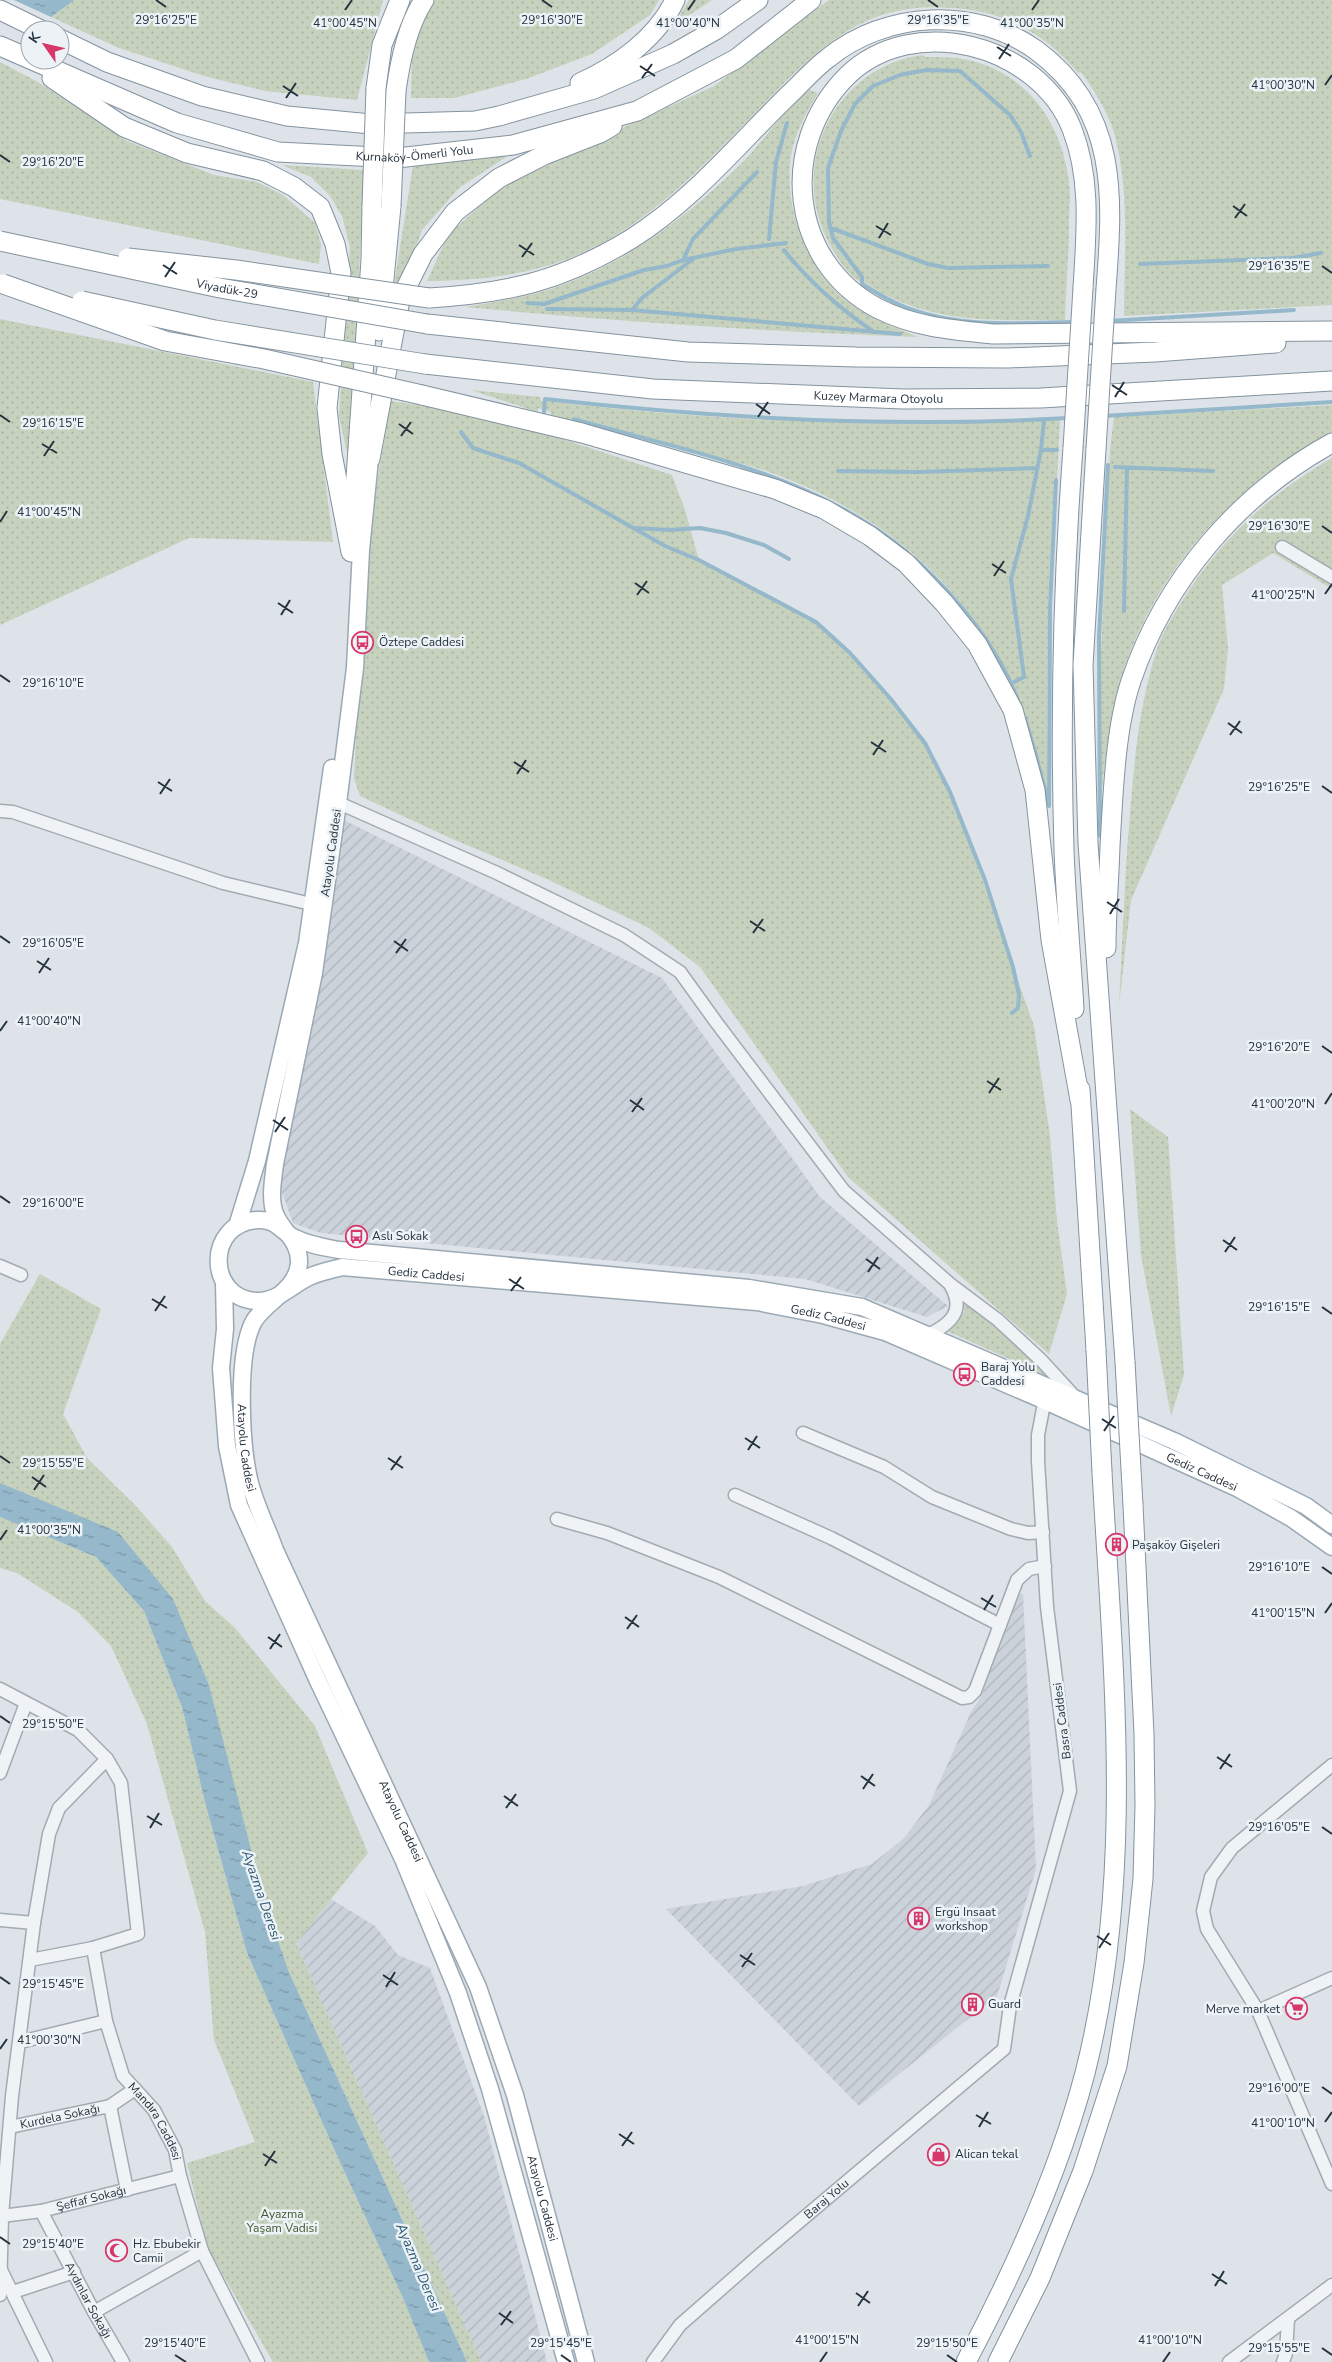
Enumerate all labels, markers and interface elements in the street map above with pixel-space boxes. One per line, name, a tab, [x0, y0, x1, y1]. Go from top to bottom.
text: 29°16'25"E	[135, 12, 197, 28]
text: 29°16'30"E	[521, 12, 583, 28]
text: 29°16'35"E	[907, 12, 969, 28]
text: 41°00'45"N	[313, 15, 377, 31]
text: 41°00'40"N	[656, 15, 720, 31]
text: 41°00'35"N	[1000, 15, 1064, 31]
north arrow	[20, 20, 70, 70]
text: K	[24, 28, 46, 47]
text: 41°00'30"N	[1251, 77, 1315, 93]
street label: Kurnaköy-Ömerli Yolu	[355, 142, 474, 166]
text: 29°16'20"E	[22, 154, 84, 170]
text: 29°16'35"E	[1248, 258, 1310, 274]
street label: Viyadük-29	[194, 275, 259, 302]
street label: Kuzey Marmara Otoyolu	[813, 387, 943, 407]
text: 29°16'15"E	[22, 415, 84, 431]
text: 41°00'45"N	[17, 504, 81, 520]
text: 29°16'30"E	[1248, 518, 1310, 534]
text: 41°00'25"N	[1251, 587, 1315, 603]
bus stop icon: Öztepe Caddesi	[351, 630, 375, 654]
place label: Öztepe Caddesi	[379, 634, 464, 650]
text: 29°16'10"E	[22, 675, 84, 691]
text: 29°16'25"E	[1248, 779, 1310, 795]
street label: Atayolu Caddesi	[317, 808, 345, 898]
text: 29°16'05"E	[22, 935, 84, 951]
text: 41°00'40"N	[17, 1013, 81, 1029]
text: 29°16'20"E	[1248, 1039, 1310, 1055]
text: 41°00'20"N	[1251, 1096, 1315, 1112]
text: 29°16'00"E	[22, 1195, 84, 1211]
bus stop icon: Aslı Sokak	[344, 1224, 368, 1248]
place label: Aslı Sokak	[372, 1228, 429, 1244]
street label: Gediz Caddesi	[387, 1263, 465, 1285]
text: 29°16'15"E	[1248, 1299, 1310, 1315]
street label: Gediz Caddesi	[789, 1301, 868, 1334]
place label: Baraj Yolu Caddesi	[981, 1359, 1035, 1389]
bus stop icon: Baraj Yolu Caddesi	[953, 1362, 977, 1386]
street label: Atayolu Caddesi	[234, 1404, 260, 1494]
street label: Gediz Caddesi	[1163, 1449, 1240, 1495]
text: 29°15'55"E	[22, 1455, 84, 1471]
text: 41°00'35"N	[17, 1522, 81, 1538]
building icon: Paşaköy Gişeleri	[1104, 1533, 1128, 1557]
place label: Paşaköy Gişeleri	[1132, 1537, 1220, 1553]
text: 29°16'10"E	[1248, 1559, 1310, 1575]
text: 41°00'15"N	[1251, 1605, 1315, 1621]
street label: Basra Caddesi	[1049, 1682, 1075, 1760]
text: 29°15'50"E	[22, 1716, 84, 1732]
street label: Atayolu Caddesi	[375, 1778, 427, 1865]
text: 29°16'05"E	[1248, 1819, 1310, 1835]
water label: Ayazma Deresi	[237, 1847, 286, 1943]
place label: Ergü Insaat workshop	[935, 1904, 996, 1934]
building icon: Ergü Insaat workshop	[907, 1907, 931, 1931]
text: 29°15'45"E	[22, 1976, 84, 1992]
building icon: Guard	[960, 1992, 984, 2016]
place label: Guard	[988, 1996, 1021, 2012]
supermarket icon: Merve market	[1284, 1997, 1308, 2021]
place label: Merve market	[1206, 2001, 1281, 2017]
text: 41°00'30"N	[17, 2032, 81, 2048]
street label: Mandıra Caddesi	[125, 2079, 185, 2162]
text: 29°16'00"E	[1248, 2080, 1310, 2096]
street label: Kurdela Sokağı	[19, 2100, 101, 2133]
text: 41°00'10"N	[1251, 2115, 1315, 2131]
shop icon: Alican tekal	[927, 2142, 951, 2166]
place label: Alican tekal	[955, 2146, 1019, 2162]
street label: Atayolu Caddesi	[523, 2153, 562, 2243]
street label: Baraj Yolu	[800, 2175, 852, 2222]
street label: Şeffaf Sokağı	[55, 2182, 128, 2215]
park label: Ayazma Yaşam Vadisi	[246, 2206, 317, 2236]
water label: Ayazma Deresi	[391, 2219, 446, 2315]
text: 29°15'40"E	[22, 2236, 84, 2252]
place label: Hz. Ebubekir Camii	[133, 2236, 201, 2266]
mosque icon: Hz. Ebubekir Camii	[105, 2239, 129, 2263]
street label: Aydınlar Sokağı	[61, 2259, 116, 2341]
text: 41°00'15"N	[795, 2332, 859, 2348]
text: 41°00'10"N	[1138, 2332, 1202, 2348]
text: 29°15'40"E	[144, 2335, 206, 2351]
text: 29°15'45"E	[530, 2335, 592, 2351]
text: 29°15'50"E	[916, 2335, 978, 2351]
text: 29°15'55"E	[1248, 2340, 1310, 2356]

